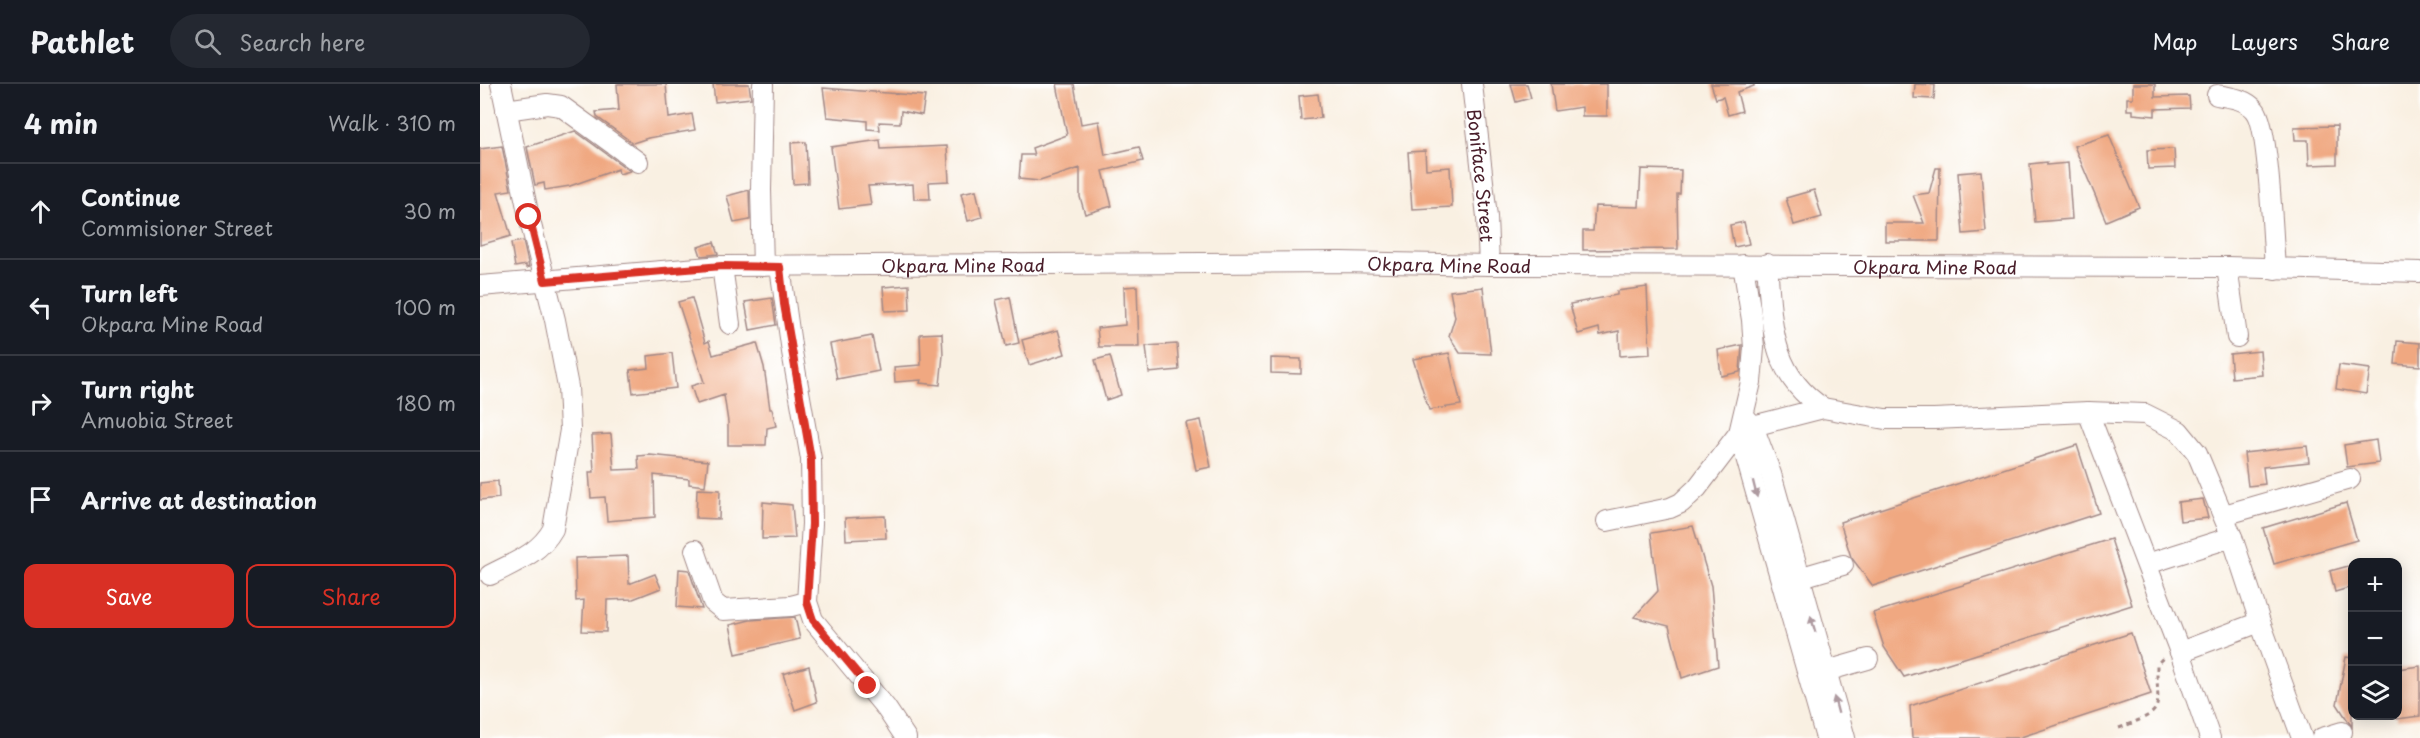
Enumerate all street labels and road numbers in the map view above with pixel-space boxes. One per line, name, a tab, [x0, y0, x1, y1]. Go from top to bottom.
street label: Boniface Street	[1461, 107, 1502, 243]
street label: Okpara Mine Road	[1367, 249, 1531, 279]
street label: Okpara Mine Road	[881, 250, 1045, 278]
street label: Okpara Mine Road	[1853, 252, 2017, 280]

